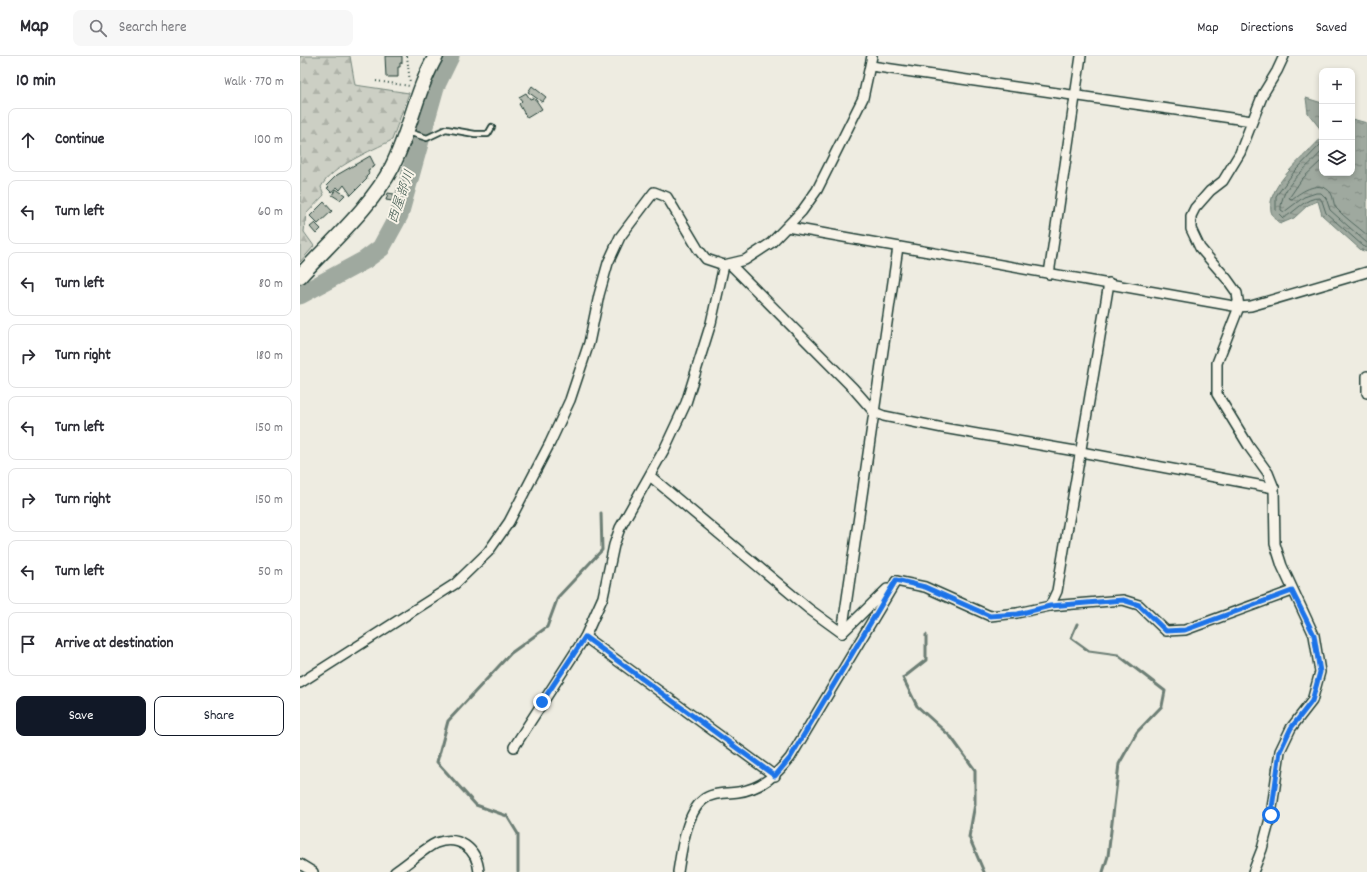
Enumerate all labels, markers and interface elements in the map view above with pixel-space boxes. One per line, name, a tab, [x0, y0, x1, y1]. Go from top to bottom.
search box	[73, 10, 353, 46]
text: Map	[20, 14, 49, 41]
icon: search	[87, 17, 109, 39]
text: Search here	[119, 17, 187, 39]
text: Map	[1197, 18, 1219, 38]
text: Directions	[1241, 18, 1294, 38]
text: Saved	[1316, 18, 1347, 38]
map controls	[1319, 68, 1355, 176]
button: +	[1319, 68, 1355, 104]
text: 10 min	[16, 70, 56, 94]
text: Walk · 770 m	[224, 73, 284, 92]
button: −	[1319, 104, 1355, 140]
icon: ahead	[17, 129, 39, 151]
text: Continue	[55, 129, 104, 151]
text: 100 m	[254, 131, 283, 150]
button: layers	[1319, 140, 1355, 176]
water label: 西屋部川	[383, 167, 421, 227]
icon: left	[17, 201, 39, 223]
text: Turn left	[55, 201, 104, 223]
text: 60 m	[258, 203, 283, 222]
icon: left	[17, 273, 39, 295]
text: Turn left	[55, 273, 104, 295]
text: 80 m	[259, 275, 283, 294]
icon: right	[17, 345, 39, 367]
text: Turn right	[55, 345, 111, 367]
text: 180 m	[256, 347, 283, 366]
icon: left	[17, 417, 39, 439]
text: Turn left	[55, 417, 104, 439]
text: 150 m	[255, 419, 283, 438]
icon: right	[17, 489, 39, 511]
text: Turn right	[55, 489, 111, 511]
text: 150 m	[255, 491, 283, 510]
icon: left	[17, 561, 39, 583]
text: Turn left	[55, 561, 104, 583]
text: 50 m	[258, 563, 283, 582]
icon: arrive	[17, 633, 39, 655]
text: Arrive at destination	[55, 633, 173, 655]
route end	[533, 693, 551, 711]
button: Save	[16, 696, 146, 736]
button: Share	[154, 696, 284, 736]
route start	[1262, 806, 1280, 824]

